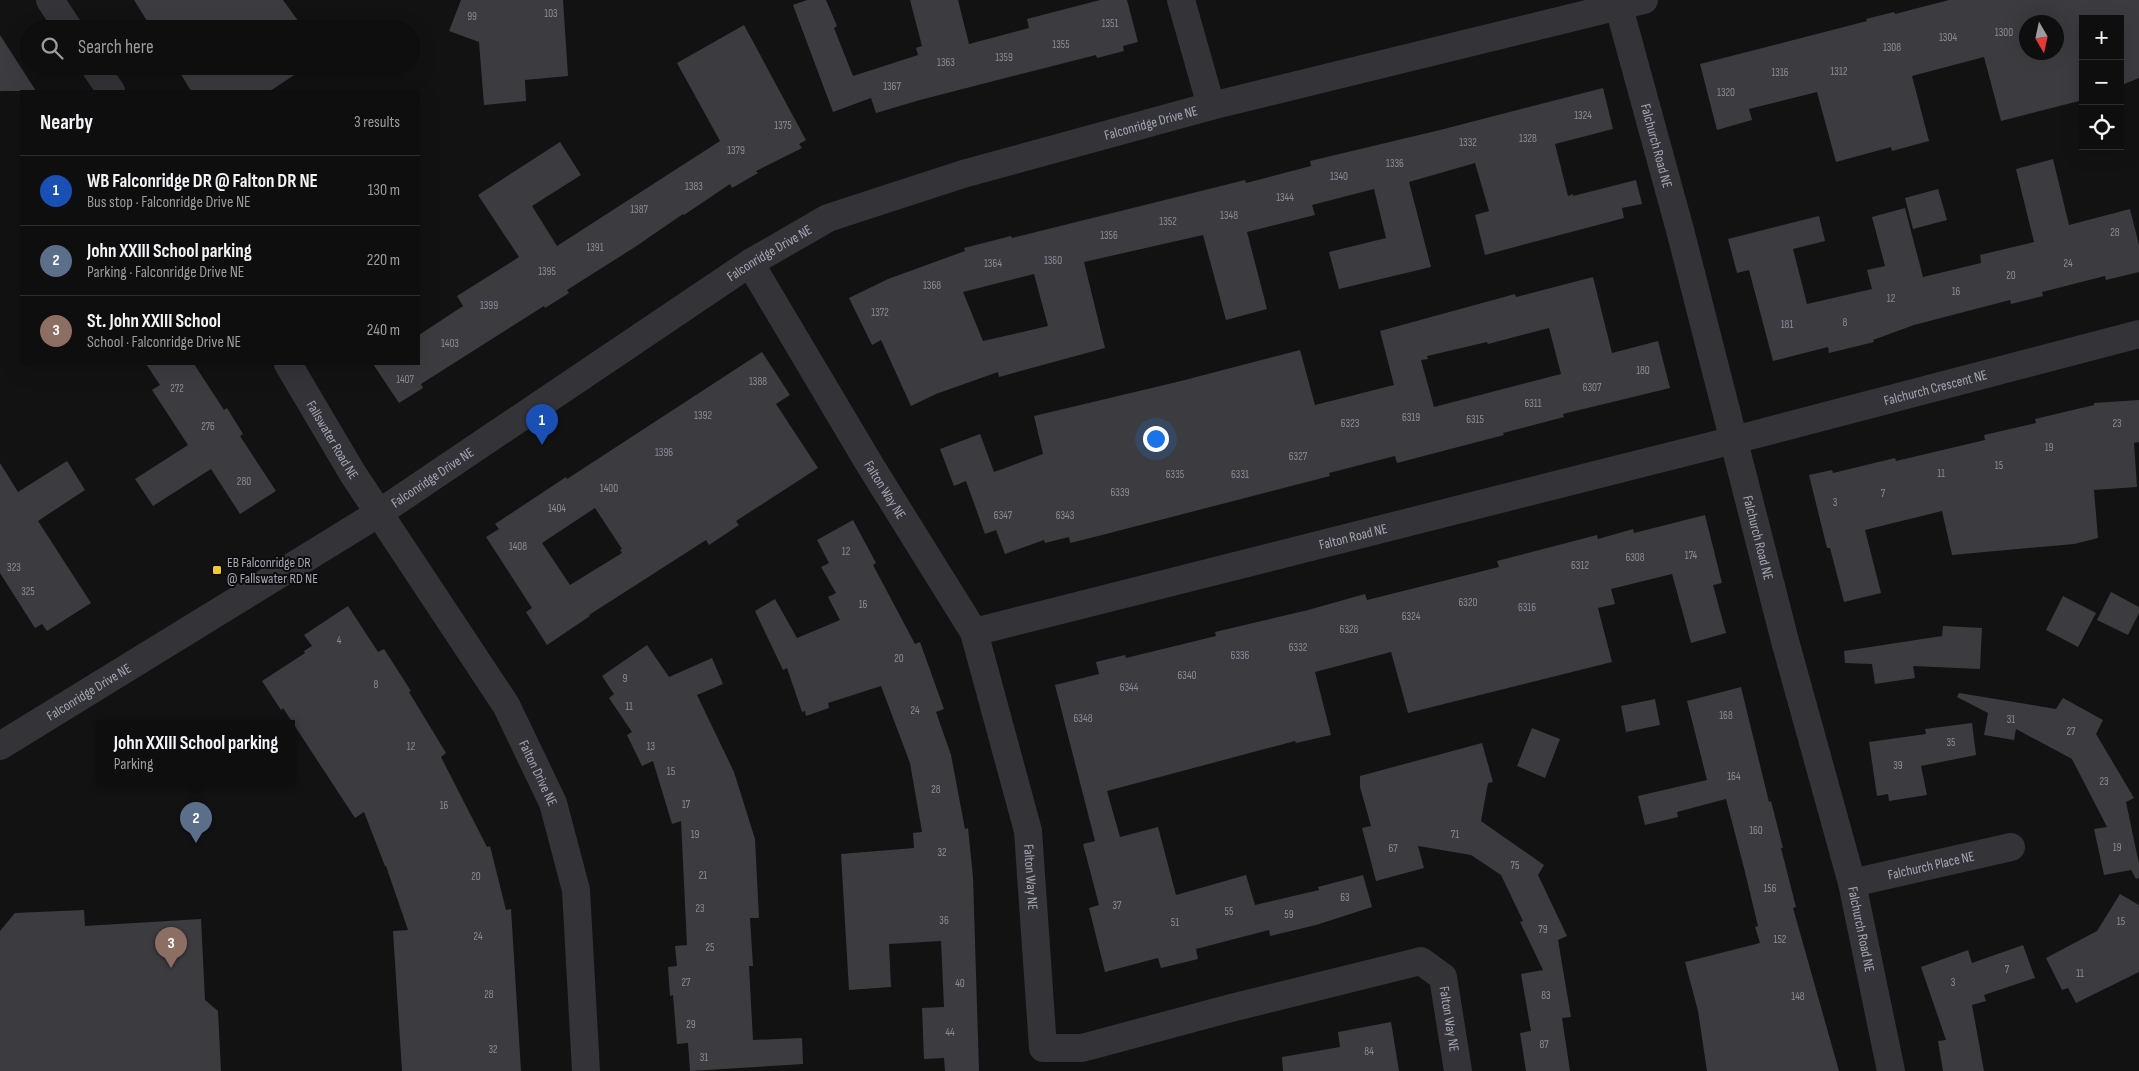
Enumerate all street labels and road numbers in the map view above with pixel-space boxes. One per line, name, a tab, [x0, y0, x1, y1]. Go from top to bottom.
street label: Falconridge Drive NE	[1102, 102, 1200, 144]
street label: Falchurch Road NE	[1637, 102, 1676, 190]
street label: Falconridge Drive NE	[724, 221, 815, 285]
street label: Falchurch Crescent NE	[1882, 366, 1989, 409]
street label: Fallswater Road NE	[303, 398, 362, 483]
street label: Falconridge Drive NE	[388, 444, 477, 511]
street label: Falton Way NE	[860, 458, 910, 523]
street label: Falchurch Road NE	[1739, 494, 1777, 582]
street label: Falton Road NE	[1317, 520, 1389, 554]
street label: Falconridge Drive NE	[44, 659, 134, 724]
street label: Falton Drive NE	[515, 737, 561, 809]
street label: Falton Way NE	[1020, 844, 1041, 911]
street label: Falchurch Place NE	[1886, 847, 1976, 884]
street label: Falchurch Road NE	[1844, 885, 1878, 974]
street label: Falton Way NE	[1436, 985, 1463, 1053]

